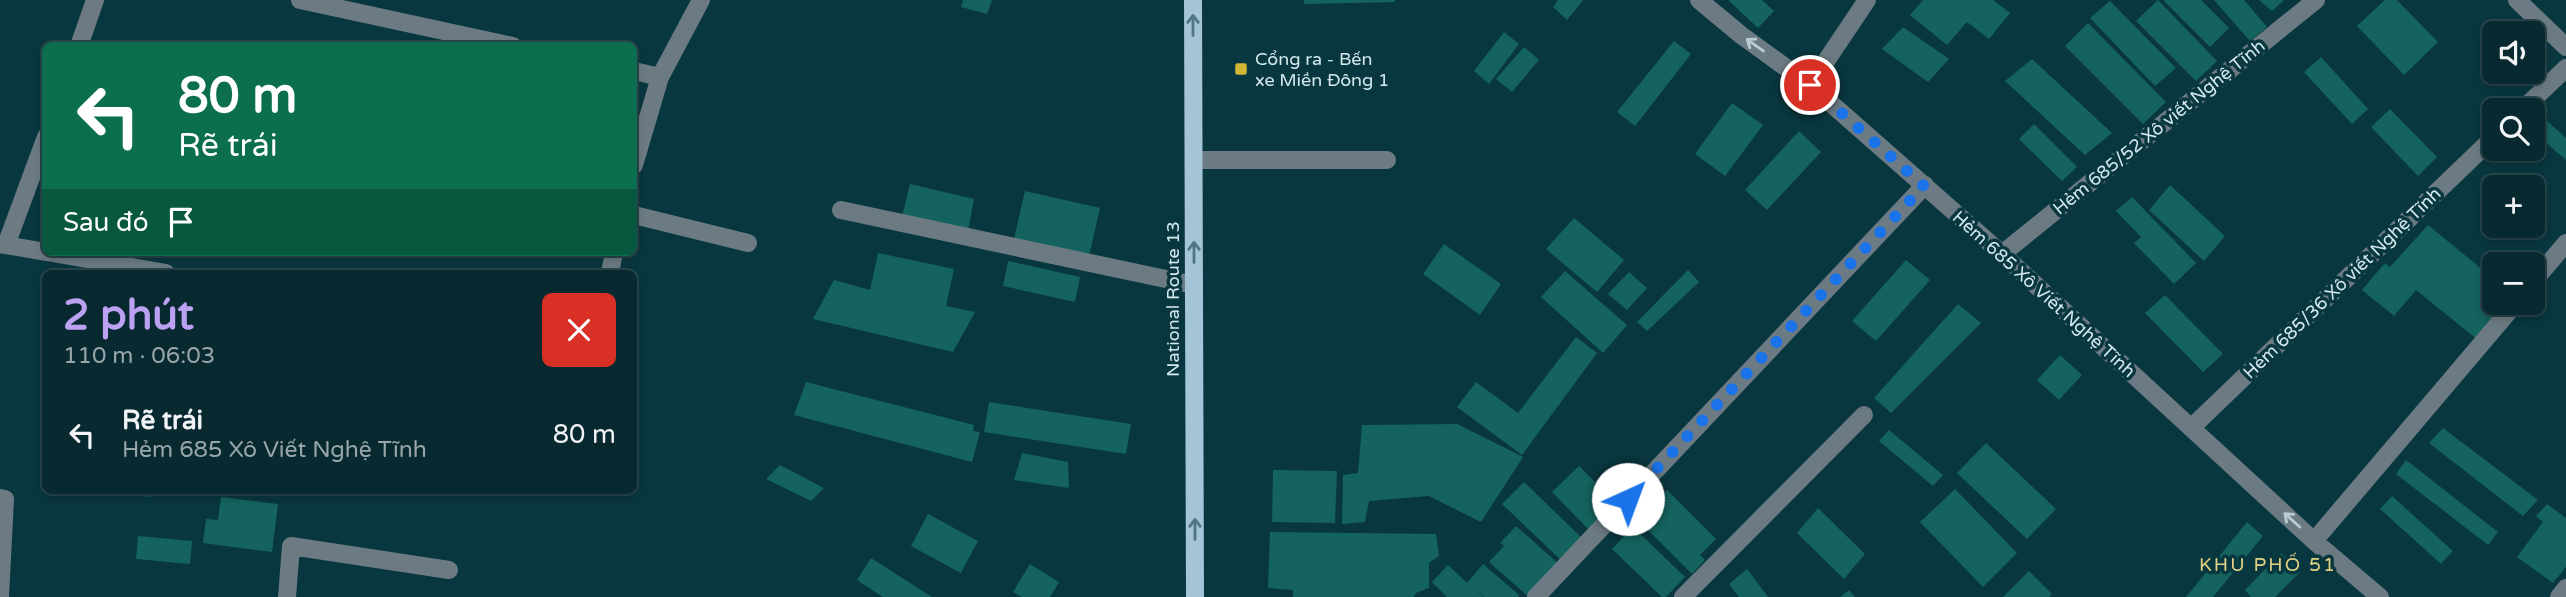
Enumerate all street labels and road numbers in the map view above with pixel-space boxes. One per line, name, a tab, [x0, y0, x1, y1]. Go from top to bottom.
street label: Hẻm 685/52 Xô viết Nghệ Tĩnh	[2049, 35, 2269, 219]
street label: Hẻm 685/36 Xô viết Nghệ Tĩnh	[2239, 183, 2445, 383]
street label: Hẻm 685 Xô Viết Nghệ Tĩnh	[1948, 206, 2140, 382]
street label: National Route 13	[1162, 221, 1184, 377]

